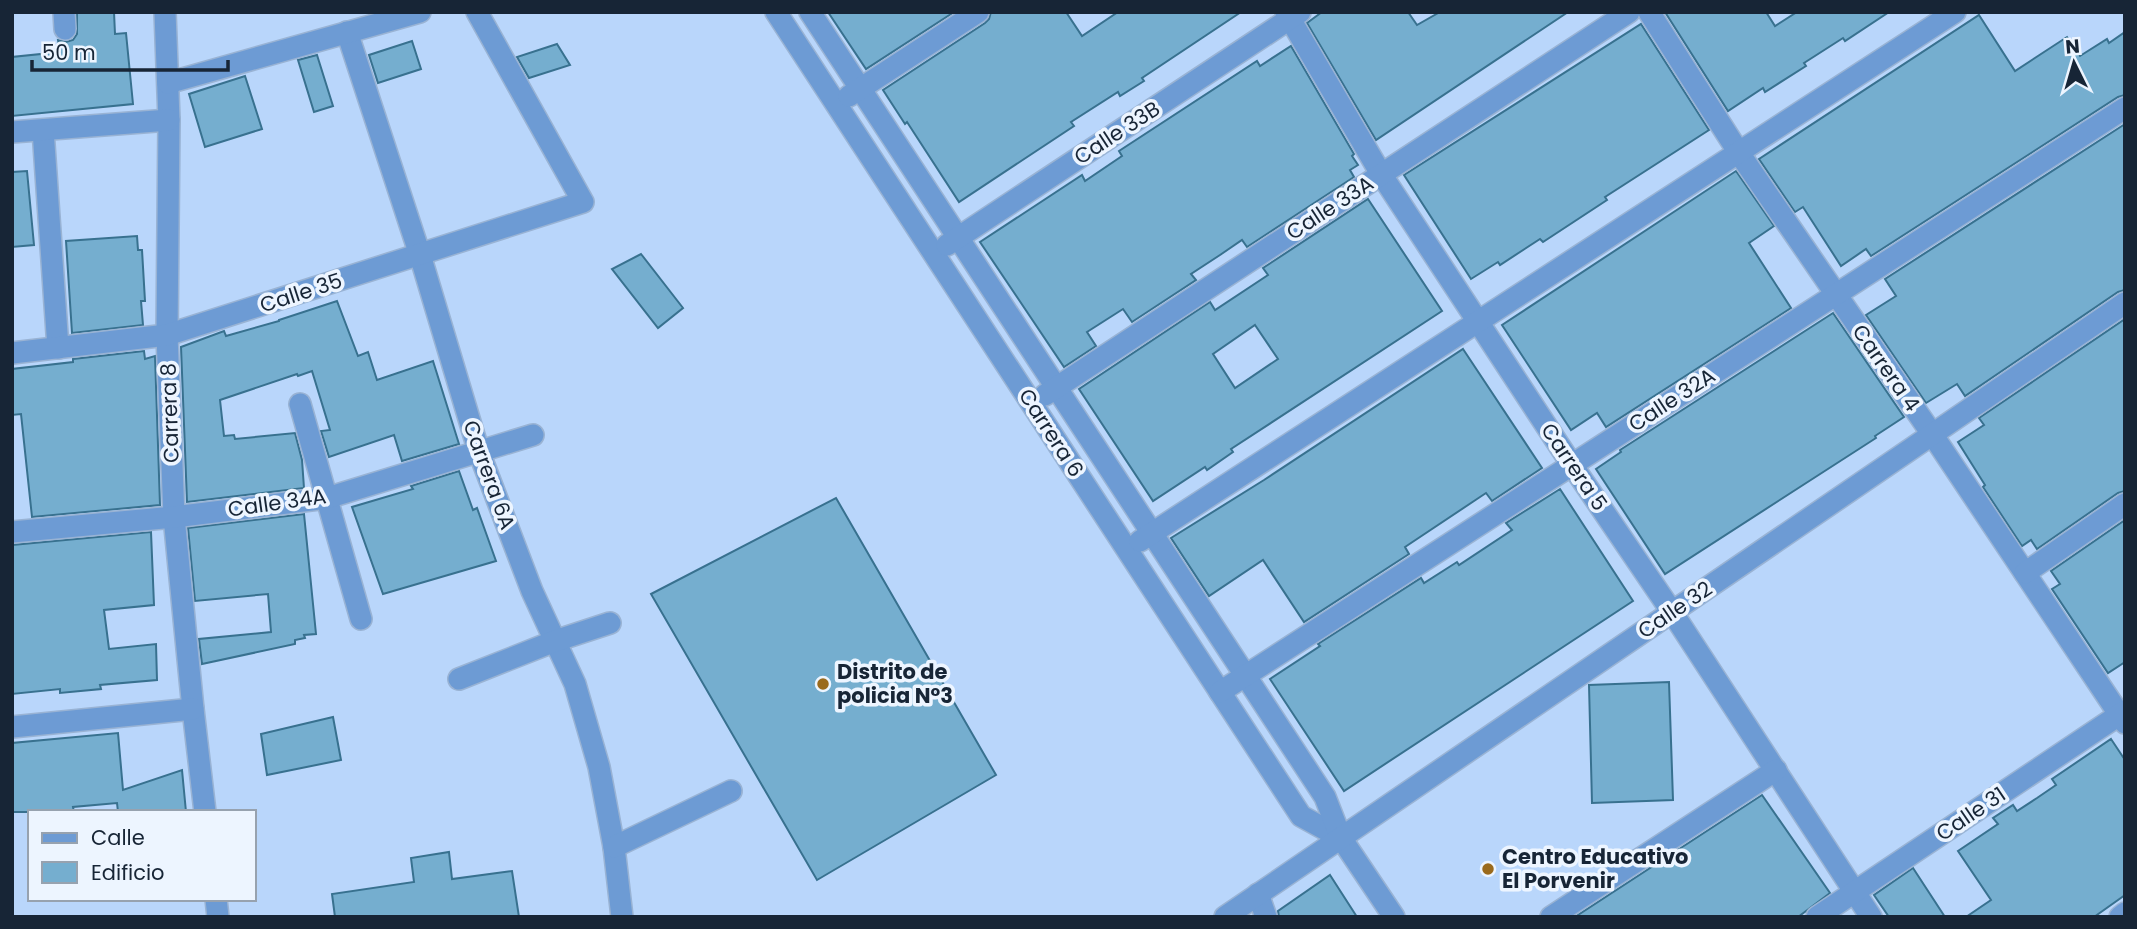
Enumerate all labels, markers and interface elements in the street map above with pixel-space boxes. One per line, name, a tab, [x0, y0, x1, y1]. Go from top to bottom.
scale bar	[32, 28, 228, 72]
north arrow	[2039, 28, 2109, 98]
text: N	[2064, 32, 2081, 61]
text: 50 m	[42, 38, 96, 67]
street label: Calle 33B	[1068, 94, 1165, 171]
street label: Calle 33A	[1281, 169, 1379, 247]
street label: Calle 35	[256, 266, 346, 319]
street label: Carrera 4	[1846, 318, 1927, 417]
street label: Calle 32A	[1623, 361, 1721, 438]
street label: Carrera 8	[153, 363, 186, 463]
street label: Carrera 6	[1012, 383, 1091, 483]
street label: Carrera 6A	[456, 416, 523, 533]
street label: Carrera 5	[1534, 417, 1614, 516]
street label: Calle 34A	[226, 481, 328, 524]
street label: Calle 32	[1632, 574, 1718, 645]
place label: Distrito de policia N°3	[837, 657, 953, 710]
marker: Distrito de policia N°3	[815, 676, 831, 692]
street label: Calle 31	[1930, 780, 2011, 848]
legend	[28, 810, 256, 901]
text: Calle	[91, 823, 145, 852]
place label: Centro Educativo El Porvenir	[1502, 842, 1688, 895]
text: Edificio	[91, 858, 165, 887]
marker: Centro Educativo El Porvenir	[1480, 861, 1496, 877]

